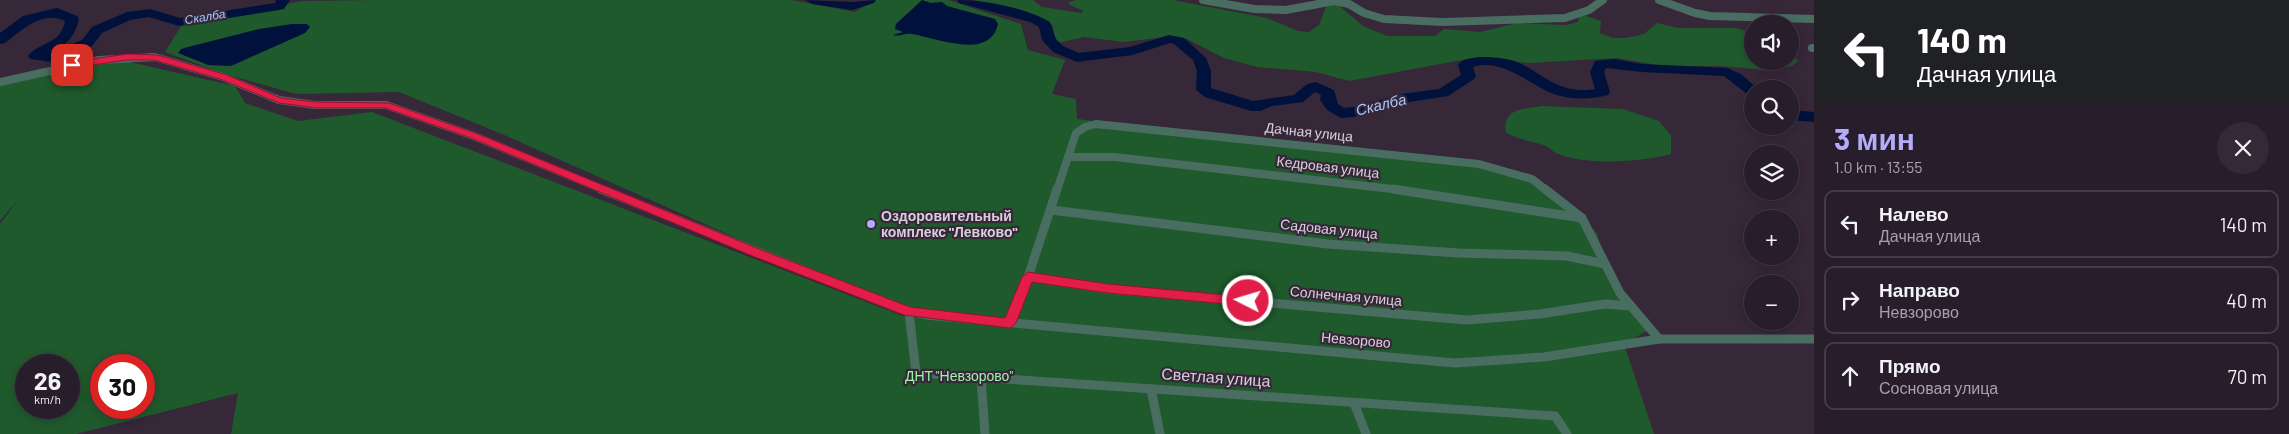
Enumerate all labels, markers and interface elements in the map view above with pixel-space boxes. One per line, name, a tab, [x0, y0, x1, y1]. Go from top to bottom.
water label: Скалба	[183, 6, 227, 26]
map controls	[1744, 15, 1799, 330]
button: sound	[1744, 15, 1799, 70]
text: 140 m	[1917, 18, 2007, 60]
icon: left	[1834, 20, 1899, 85]
pin	[51, 44, 93, 86]
icon: arrive	[58, 51, 86, 79]
text: Дачная улица	[1917, 60, 2056, 86]
button: search	[1744, 80, 1799, 135]
water label: Скалба	[1354, 89, 1408, 119]
street label: Дачная улица	[1264, 118, 1354, 145]
text: 3 мин	[1834, 120, 1915, 156]
button: close	[2217, 122, 2269, 174]
button: layers	[1744, 145, 1799, 200]
street label: Кедровая улица	[1276, 152, 1381, 181]
text: 1.0 km · 13:55	[1834, 157, 1922, 176]
text: Налево	[1879, 202, 1949, 225]
place label: Оздоровительный комплекс "Левково"	[881, 207, 1018, 240]
button: +	[1744, 210, 1799, 265]
icon: left	[1836, 210, 1864, 238]
text: 140 m	[2220, 213, 2267, 236]
street label: Садовая улица	[1279, 215, 1379, 242]
marker: Оздоровительный комплекс "Левково"	[865, 218, 877, 230]
text: Дачная улица	[1879, 226, 1980, 245]
position arrow	[1221, 274, 1273, 326]
button: −	[1744, 275, 1799, 330]
text: Направо	[1879, 278, 1960, 301]
street label: Солнечная улица	[1289, 282, 1403, 309]
icon: right	[1836, 286, 1864, 314]
text: 40 m	[2226, 289, 2267, 312]
text: Невзорово	[1879, 302, 1959, 321]
street label: Невзорово	[1320, 328, 1392, 351]
speed limit sign: 30	[90, 354, 155, 419]
text: Прямо	[1879, 354, 1941, 377]
icon: ahead	[1836, 362, 1864, 390]
street label: Светлая улица	[1161, 363, 1271, 390]
text: 26	[34, 365, 61, 395]
text: 70 m	[2228, 365, 2267, 388]
park label: ДНТ "Невзорово"	[905, 367, 1013, 384]
text: Сосновая улица	[1879, 378, 1998, 397]
text: km/h	[34, 392, 61, 406]

